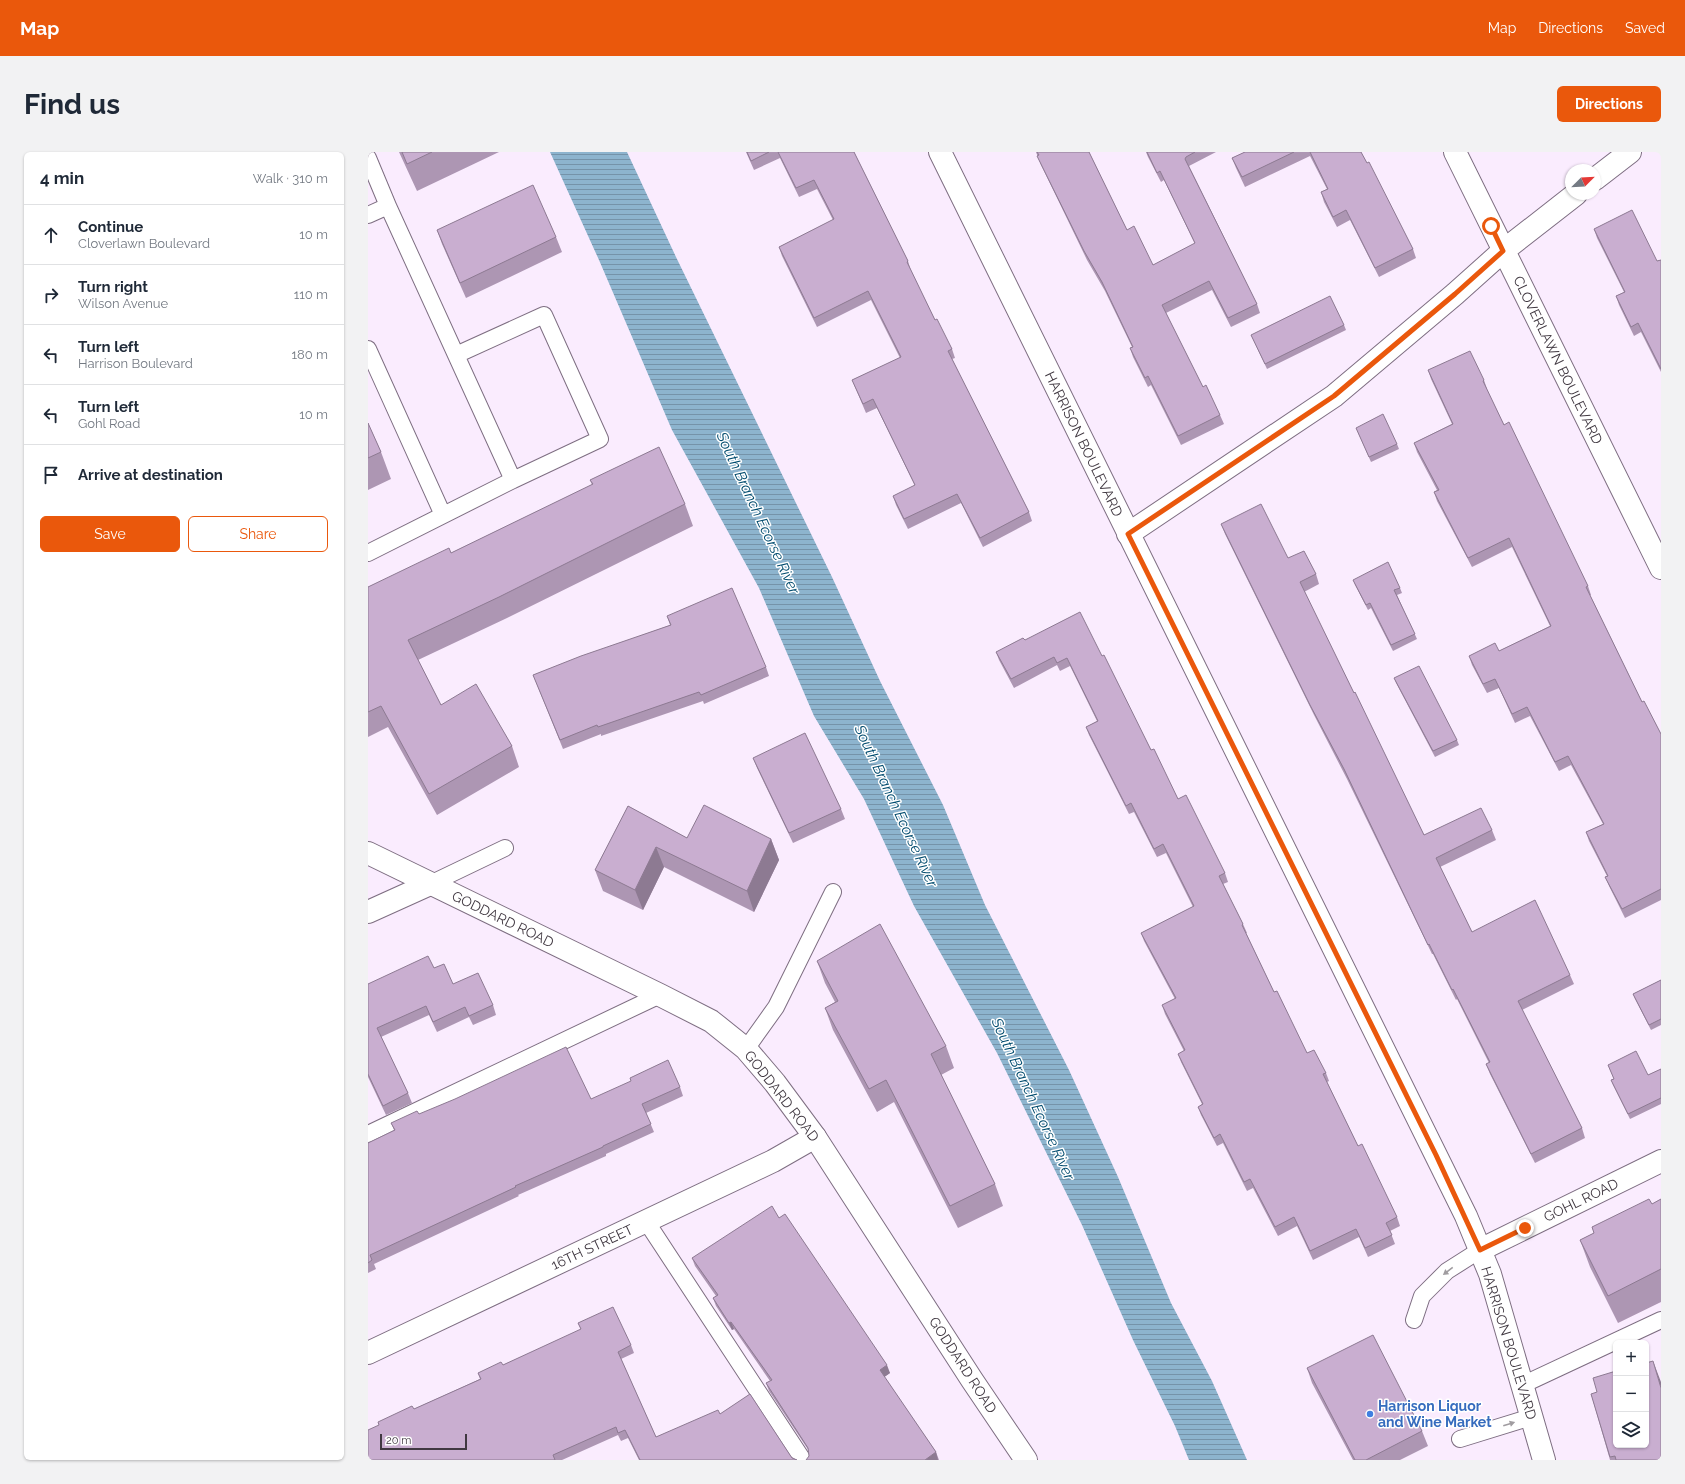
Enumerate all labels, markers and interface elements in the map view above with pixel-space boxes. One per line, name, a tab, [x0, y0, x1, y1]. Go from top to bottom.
text: Map	[20, 17, 59, 39]
text: Map	[1488, 20, 1516, 36]
text: Directions	[1538, 20, 1603, 36]
text: Saved	[1625, 20, 1665, 36]
button: Directions	[1557, 86, 1661, 122]
text: Find us	[24, 88, 120, 121]
north arrow	[1565, 164, 1601, 200]
text: 4 min	[40, 168, 84, 188]
text: Walk · 310 m	[253, 171, 328, 186]
route start	[1482, 217, 1500, 235]
text: Continue	[78, 218, 143, 236]
icon: ahead	[40, 224, 62, 246]
text: 10 m	[299, 227, 328, 242]
text: Cloverlawn Boulevard	[78, 236, 210, 251]
street label: CLOVERLAWN BOULEVARD	[1510, 273, 1606, 447]
text: Turn right	[78, 278, 148, 296]
icon: right	[40, 284, 62, 306]
text: 110 m	[294, 287, 328, 302]
text: Wilson Avenue	[78, 296, 168, 311]
text: Turn left	[78, 338, 139, 356]
icon: left	[40, 344, 62, 366]
text: 180 m	[292, 347, 328, 362]
text: Harrison Boulevard	[78, 356, 193, 371]
street label: HARRISON BOULEVARD	[1042, 369, 1126, 519]
text: Turn left	[78, 398, 139, 416]
icon: left	[40, 404, 62, 426]
text: 10 m	[299, 407, 328, 422]
text: Gohl Road	[78, 416, 140, 431]
water label: South Branch Ecorse River	[712, 428, 804, 598]
icon: arrive	[40, 464, 62, 486]
text: Arrive at destination	[78, 466, 223, 484]
button: Save	[40, 516, 180, 552]
button: Share	[188, 516, 328, 552]
water label: South Branch Ecorse River	[850, 721, 942, 891]
street label: GODDARD ROAD	[450, 887, 556, 951]
water label: South Branch Ecorse River	[987, 1014, 1079, 1184]
street label: GODDARD ROAD	[741, 1047, 823, 1145]
street label: GOHL ROAD	[1541, 1175, 1621, 1225]
route end	[1516, 1219, 1534, 1237]
street label: 16TH STREET	[548, 1221, 636, 1273]
street label: HARRISON BOULEVARD	[1478, 1264, 1540, 1422]
one-way arrow	[1442, 1267, 1453, 1276]
street label: GODDARD ROAD	[926, 1314, 1000, 1416]
map controls	[1613, 1340, 1649, 1448]
button: +	[1613, 1340, 1649, 1376]
button: −	[1613, 1376, 1649, 1412]
place label: Harrison Liquor and Wine Market	[1378, 1398, 1492, 1430]
marker: Harrison Liquor and Wine Market	[1365, 1409, 1375, 1419]
button: layers	[1613, 1412, 1649, 1448]
one-way arrow	[1503, 1421, 1515, 1427]
scale bar	[380, 1432, 467, 1451]
text: 20 m	[386, 1434, 411, 1447]

